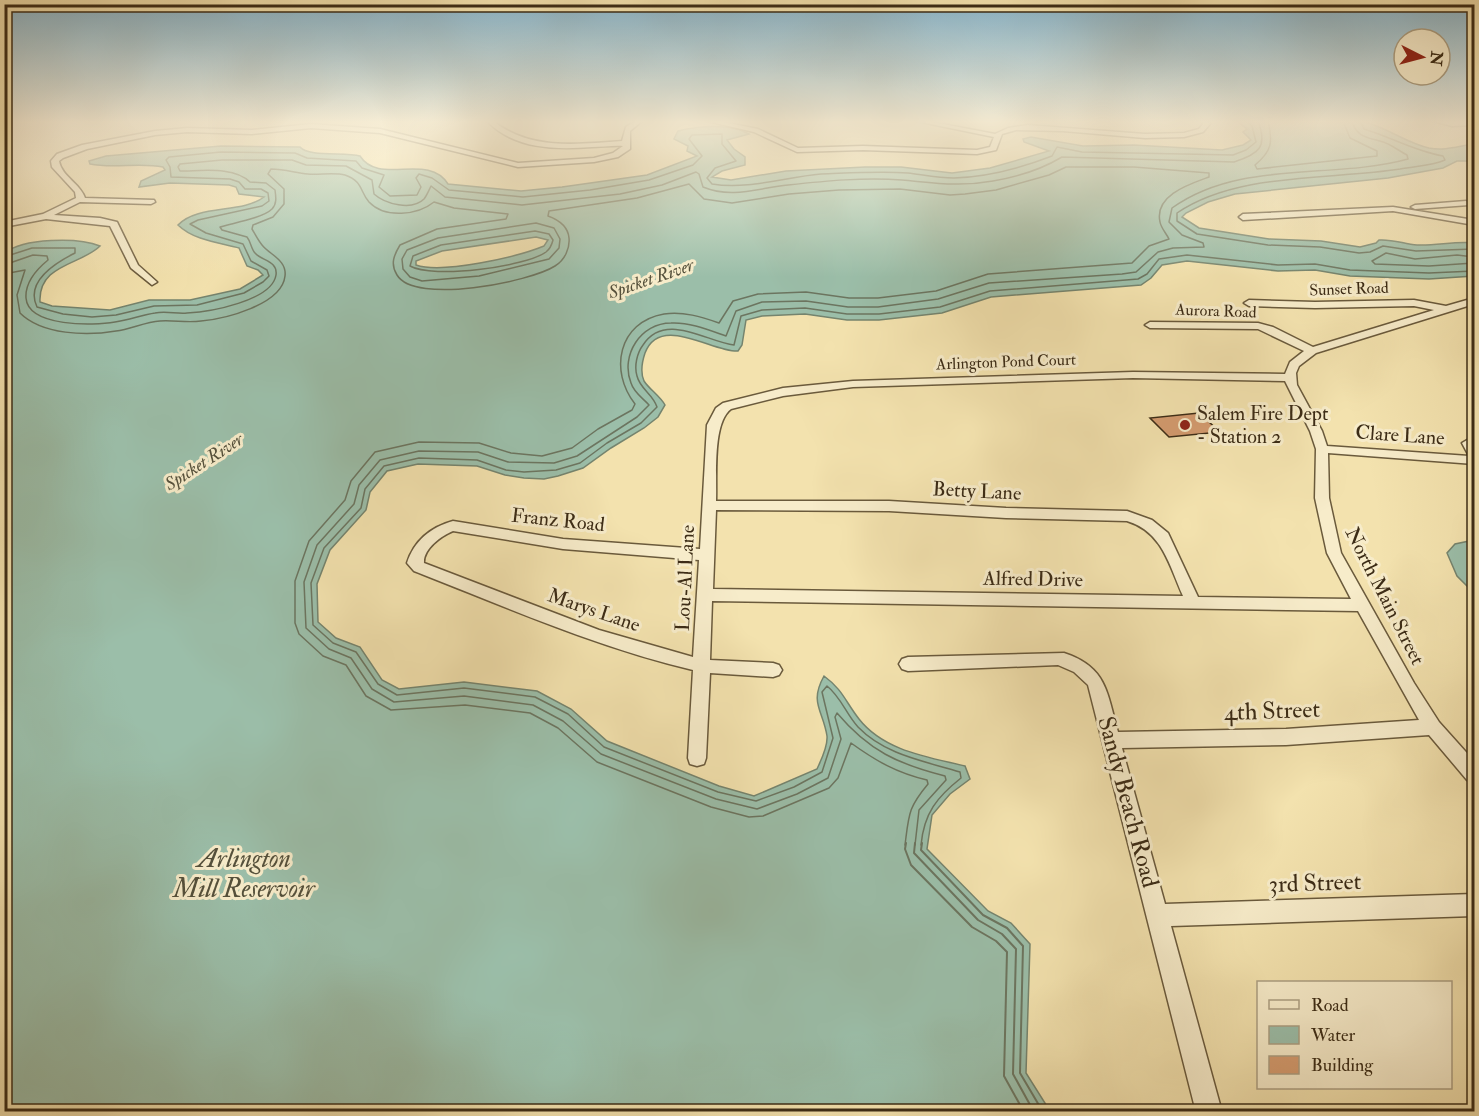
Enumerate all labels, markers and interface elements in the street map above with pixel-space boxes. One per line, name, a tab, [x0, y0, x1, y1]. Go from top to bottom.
north arrow	[1392, 27, 1452, 87]
text: N	[1425, 49, 1447, 67]
water label: Spicket River	[604, 253, 698, 305]
street label: Sunset Road	[1309, 278, 1389, 300]
street label: Aurora Road	[1174, 300, 1257, 322]
street label: Arlington Pond Court	[935, 350, 1076, 374]
place label: Salem Fire Dept - Station 2	[1197, 401, 1329, 449]
marker: Salem Fire Dept - Station 2	[1178, 418, 1192, 432]
street label: Clare Lane	[1355, 419, 1445, 451]
water label: Spicket River	[159, 427, 249, 496]
street label: Betty Lane	[932, 476, 1022, 506]
street label: Franz Road	[510, 503, 606, 537]
street label: North Main Street	[1340, 523, 1431, 669]
street label: Lou-Al Lane	[670, 524, 700, 632]
street label: Alfred Drive	[982, 566, 1083, 592]
street label: Marys Lane	[544, 583, 644, 637]
street label: 4th Street	[1223, 694, 1321, 728]
street label: Sandy Beach Road	[1090, 713, 1166, 891]
water label: Arlington Mill Reservoir	[171, 843, 316, 905]
street label: 3rd Street	[1268, 866, 1362, 900]
legend	[1257, 981, 1452, 1089]
text: Road	[1311, 994, 1349, 1017]
text: Water	[1310, 1024, 1355, 1047]
text: Building	[1311, 1054, 1374, 1077]

